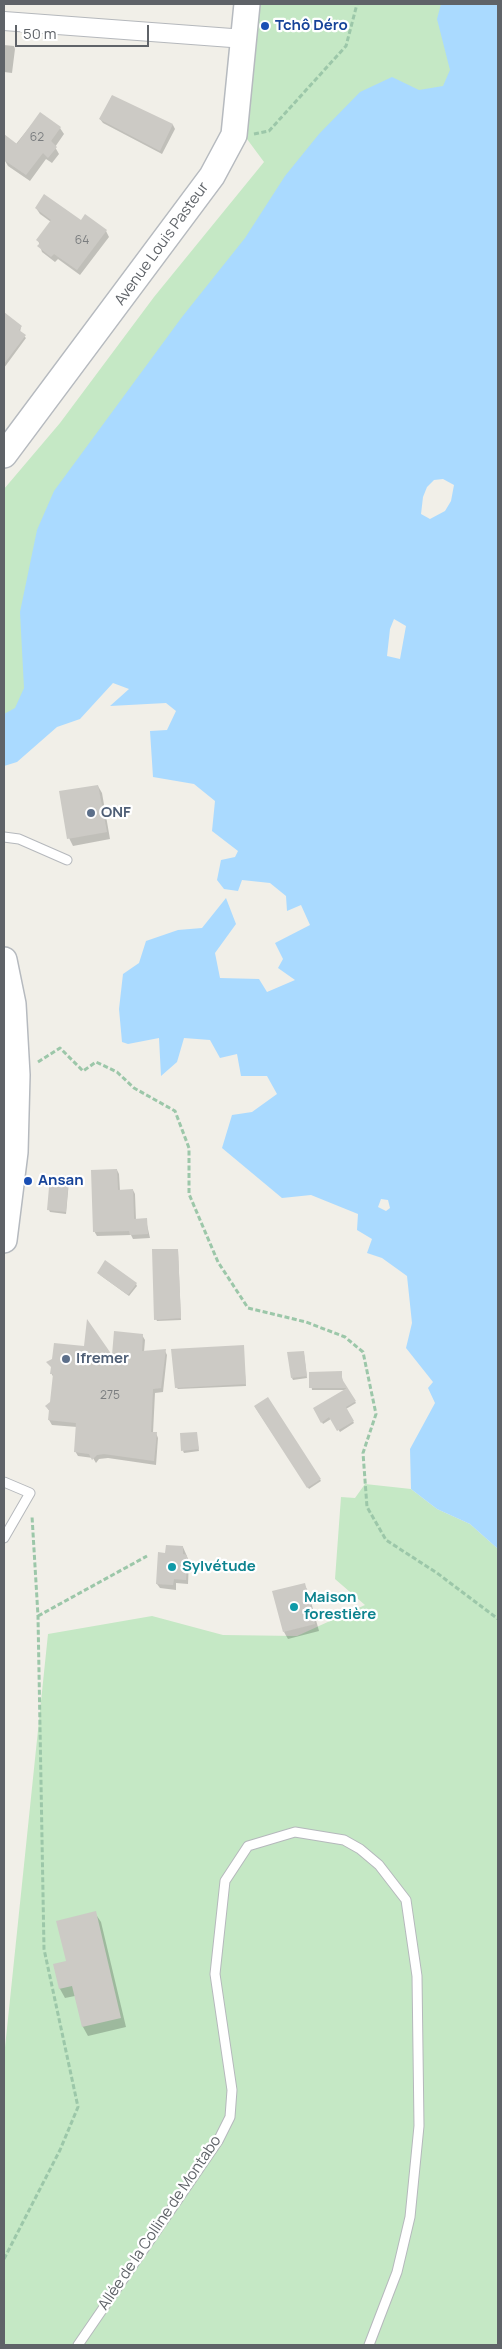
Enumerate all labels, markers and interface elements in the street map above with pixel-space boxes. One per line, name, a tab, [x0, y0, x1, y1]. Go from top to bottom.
scale bar	[18, 15, 151, 47]
place label: Tchô Déro	[275, 17, 348, 35]
marker: Tchô Déro	[259, 20, 271, 32]
text: 50 m	[23, 23, 57, 44]
house number: 62	[30, 131, 44, 145]
street label: Avenue Louis Pasteur	[111, 179, 213, 309]
house number: 64	[75, 234, 89, 248]
place label: ONF	[101, 804, 131, 822]
marker: ONF	[85, 807, 97, 819]
place label: Ansan	[38, 1172, 84, 1190]
marker: Ansan	[22, 1175, 34, 1187]
place label: Ifremer	[76, 1350, 129, 1368]
marker: Ifremer	[60, 1353, 72, 1365]
house number: 275	[100, 1389, 120, 1403]
place label: Sylvétude	[182, 1558, 256, 1576]
marker: Sylvétude	[166, 1561, 178, 1573]
place label: Maison forestière	[304, 1589, 376, 1624]
marker: Maison forestière	[288, 1601, 300, 1613]
street label: Allée de la Colline de Montabo	[95, 2132, 225, 2314]

